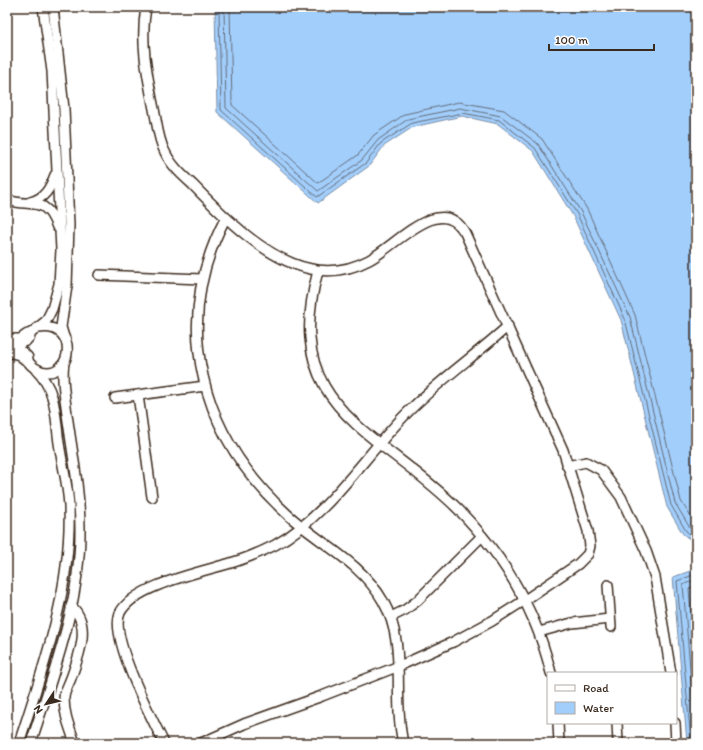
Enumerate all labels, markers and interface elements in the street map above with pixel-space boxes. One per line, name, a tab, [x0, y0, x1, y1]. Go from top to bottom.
scale bar	[549, 26, 654, 52]
text: 100 m	[555, 33, 588, 47]
legend	[547, 672, 677, 724]
text: Road	[583, 681, 609, 695]
north arrow	[26, 684, 66, 724]
text: Water	[583, 701, 614, 715]
text: N	[31, 703, 46, 716]

